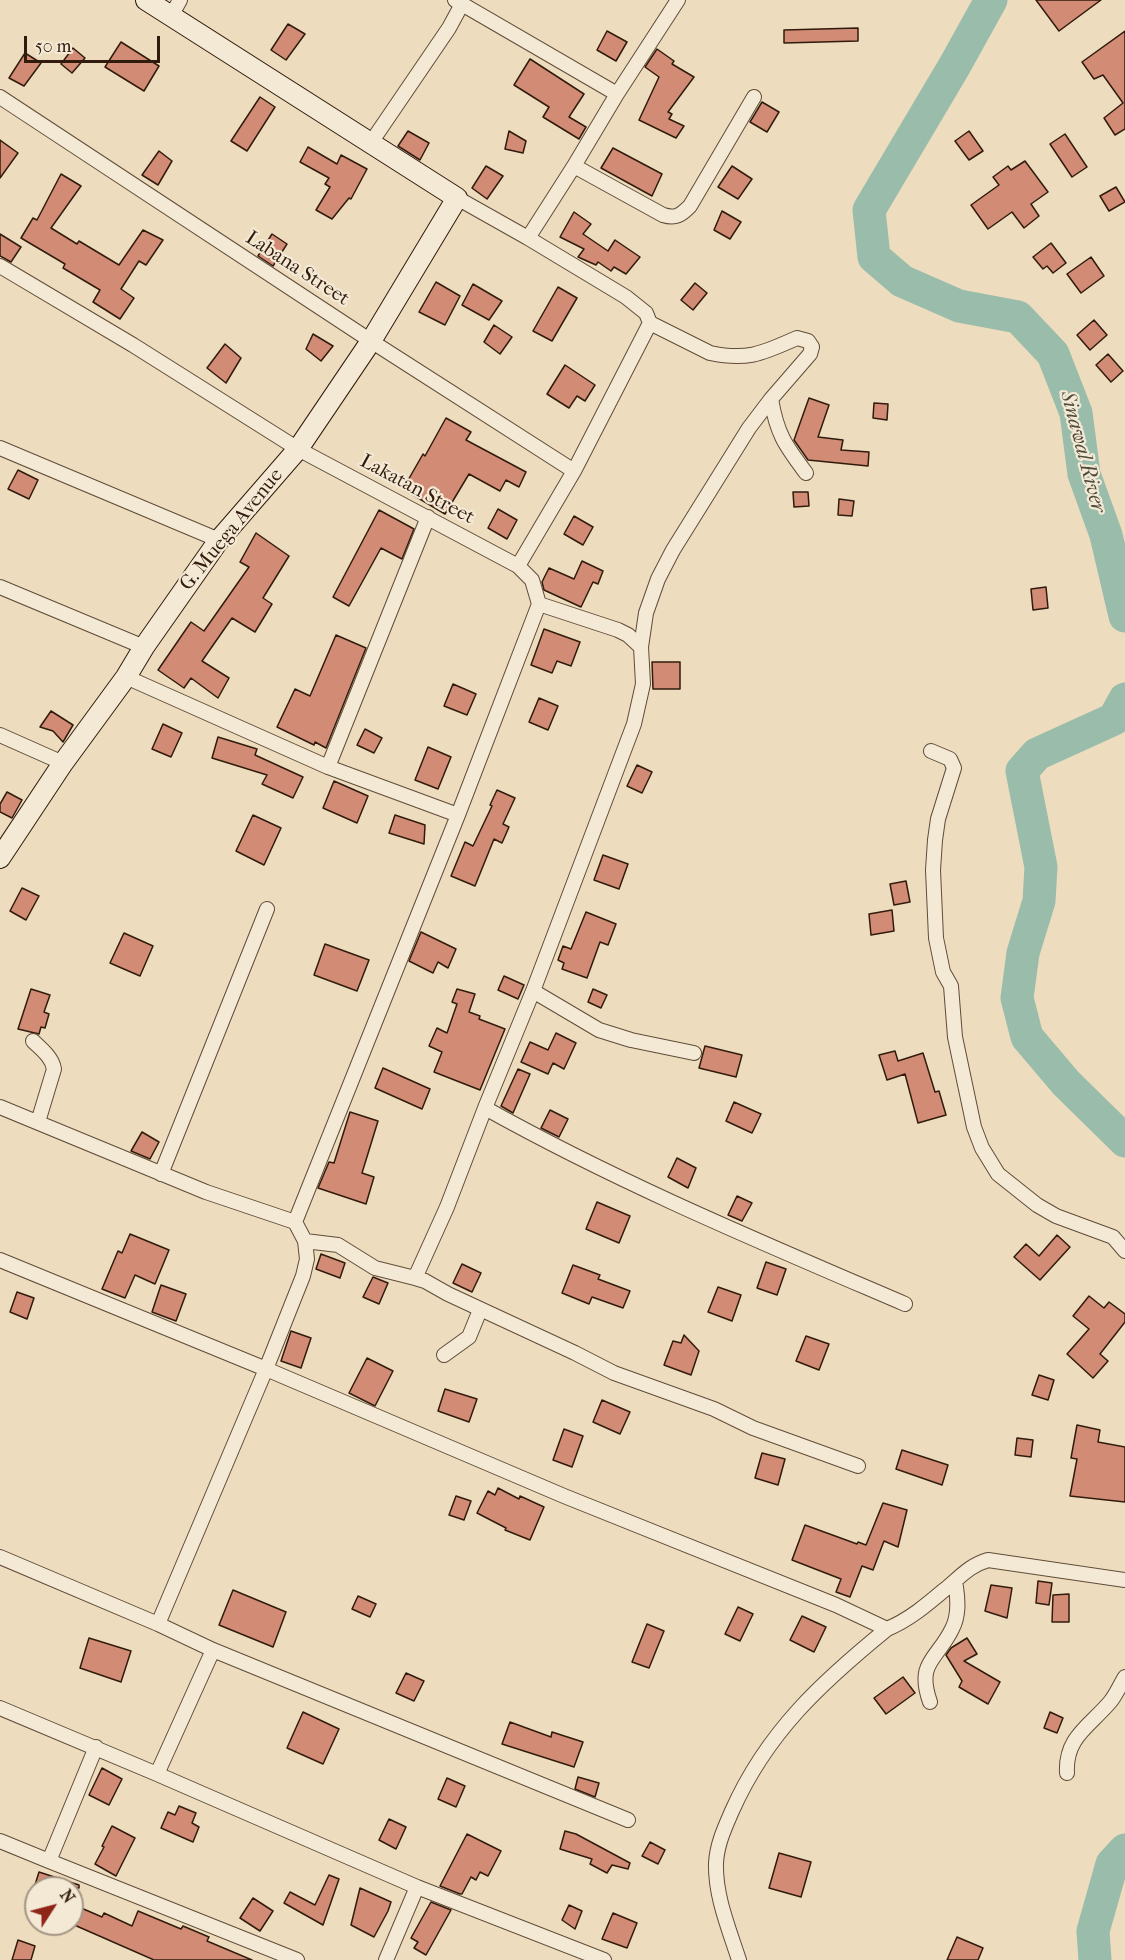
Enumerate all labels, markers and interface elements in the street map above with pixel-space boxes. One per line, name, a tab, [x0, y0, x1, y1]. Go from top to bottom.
scale bar	[27, 24, 164, 62]
text: 50 m	[35, 36, 71, 57]
street label: Labana Street	[241, 227, 353, 311]
water label: Sinawal River	[1054, 388, 1110, 516]
street label: Lakatan Street	[356, 450, 478, 530]
street label: G. Muega Avenue	[175, 464, 289, 596]
north arrow	[24, 1876, 84, 1936]
text: N	[56, 1886, 79, 1907]

